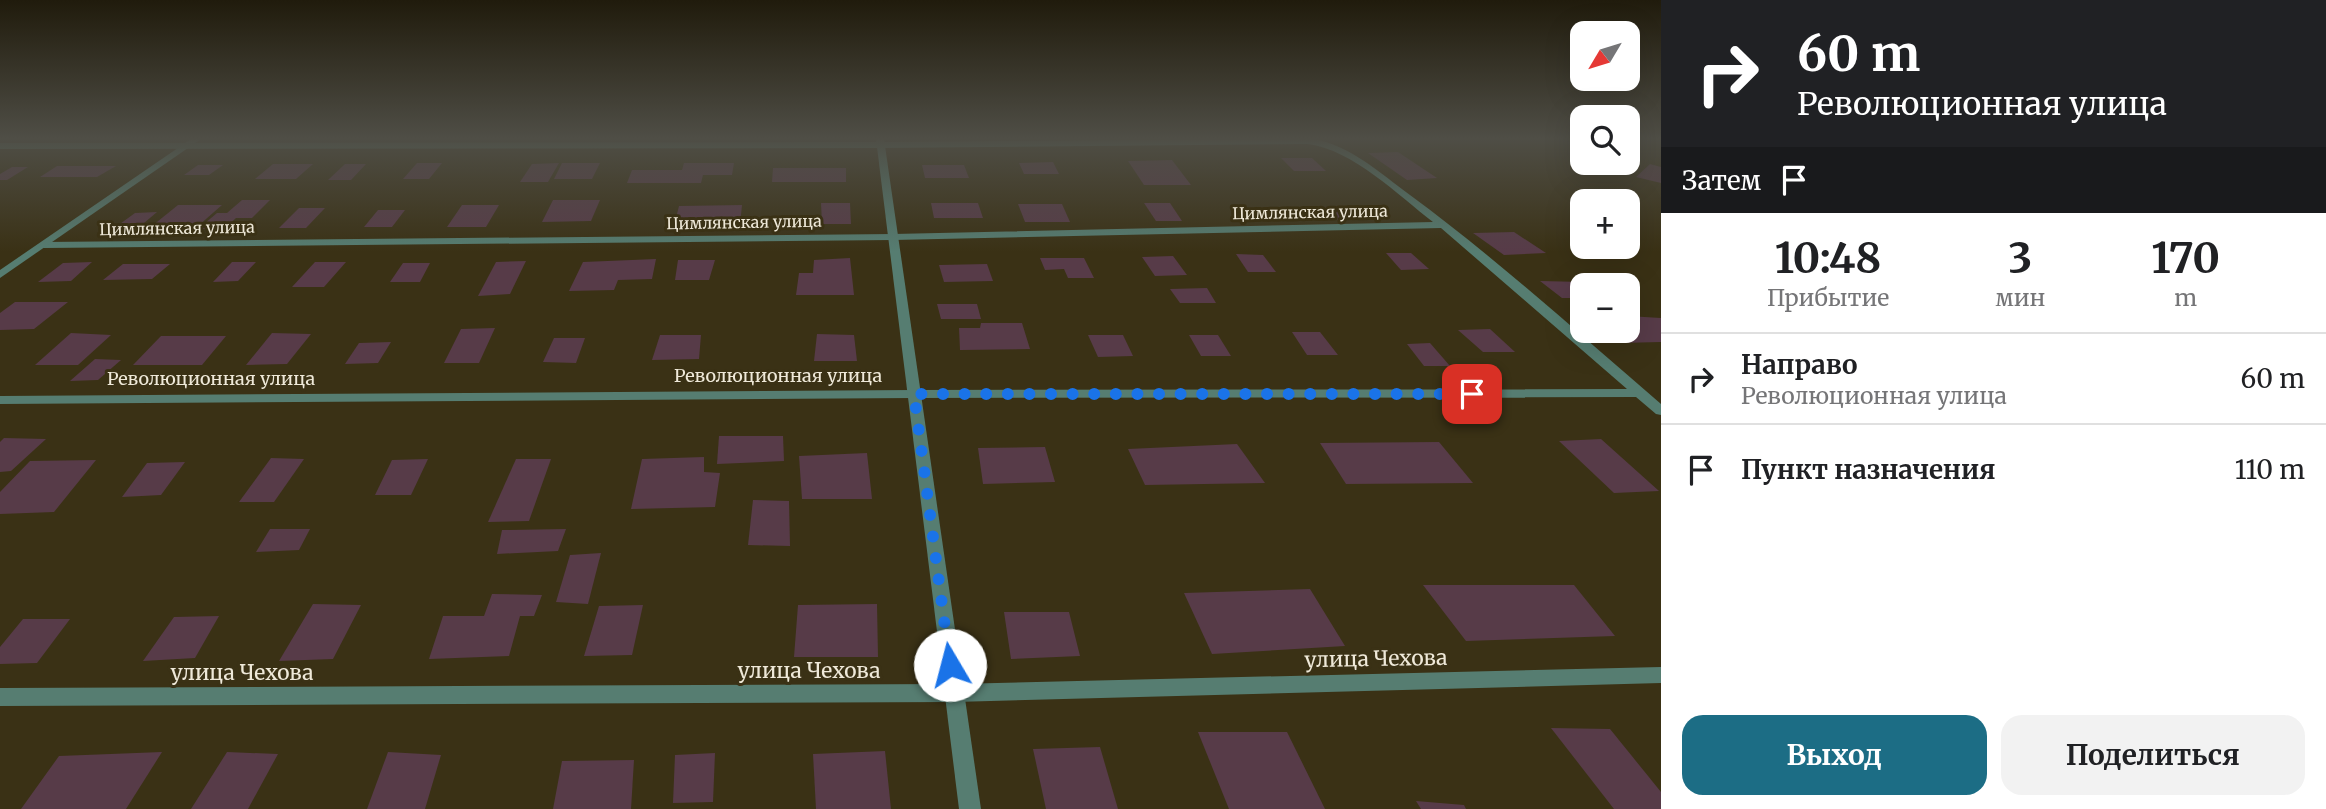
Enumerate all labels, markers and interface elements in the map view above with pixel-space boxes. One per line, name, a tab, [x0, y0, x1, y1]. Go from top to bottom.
north arrow	[1570, 21, 1640, 91]
map controls	[1570, 21, 1640, 343]
text: 60 m	[1797, 23, 1920, 84]
icon: right	[1682, 28, 1773, 119]
text: Революционная улица	[1797, 84, 2167, 124]
button: search	[1570, 105, 1640, 175]
icon: arrive	[1775, 161, 1813, 199]
text: Затем	[1682, 164, 1761, 197]
button: +	[1570, 189, 1640, 259]
street label: Цимлянская улица	[1232, 201, 1388, 223]
street label: Цимлянская улица	[666, 211, 822, 233]
street label: Цимлянская улица	[99, 217, 255, 239]
text: 10:48	[1775, 232, 1881, 284]
text: 3	[2008, 232, 2032, 284]
text: 170	[2151, 232, 2220, 284]
button: −	[1570, 273, 1640, 343]
text: Прибытие	[1767, 283, 1889, 312]
text: мин	[1995, 283, 2045, 312]
text: m	[2174, 283, 2197, 312]
text: Направо	[1741, 348, 1858, 381]
icon: right	[1682, 360, 1720, 398]
text: 60 m	[2241, 362, 2305, 395]
street label: Революционная улица	[674, 364, 882, 387]
pin	[1442, 364, 1502, 424]
street label: Революционная улица	[107, 367, 315, 390]
icon: arrive	[1453, 375, 1491, 413]
text: Революционная улица	[1741, 381, 2007, 410]
icon: arrive	[1682, 451, 1720, 489]
text: Пункт назначения	[1741, 453, 1995, 486]
text: 110 m	[2235, 453, 2305, 486]
position arrow	[913, 628, 987, 702]
street label: улица Чехова	[1304, 644, 1448, 673]
street label: улица Чехова	[737, 657, 881, 684]
street label: улица Чехова	[170, 659, 314, 686]
button: Выход	[1682, 715, 1987, 795]
button: Поделиться	[2001, 715, 2305, 795]

